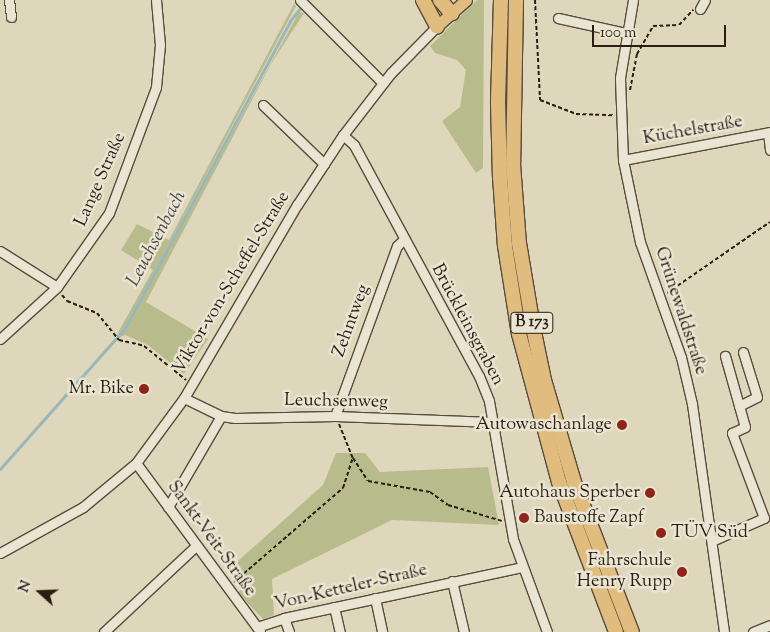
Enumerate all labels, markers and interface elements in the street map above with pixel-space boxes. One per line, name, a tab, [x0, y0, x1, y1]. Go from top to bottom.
scale bar	[595, 15, 729, 47]
text: 100 m	[600, 23, 636, 44]
street label: Küchelstraße	[642, 112, 744, 150]
street label: Lange Straße	[71, 130, 131, 230]
water label: Leuchsenbach	[122, 187, 192, 291]
street label: Viktor-von-Scheffel-Straße	[169, 188, 295, 378]
street label: Grünewaldstraße	[649, 244, 711, 378]
street label: Brückleinsgraben	[426, 260, 508, 390]
street label: Zehntweg	[329, 282, 375, 360]
road number: B 173	[510, 309, 554, 336]
place label: Mr. Bike	[68, 378, 134, 400]
marker: Mr. Bike	[138, 383, 150, 395]
street label: Leuchsenweg	[284, 390, 388, 414]
place label: Autowaschanlage	[476, 414, 612, 436]
marker: Autowaschanlage	[616, 419, 628, 431]
street label: Sankt-Veit-Straße	[162, 477, 260, 601]
place label: Autohaus Sperber	[499, 482, 640, 504]
marker: Autohaus Sperber	[644, 487, 656, 499]
place label: Baustoffe Zapf	[534, 507, 644, 529]
marker: Baustoffe Zapf	[518, 512, 530, 524]
place label: TÜV Süd	[671, 522, 748, 544]
marker: TÜV Süd	[655, 527, 667, 539]
place label: Fahrschule Henry Rupp	[577, 551, 672, 594]
street label: Von-Ketteler-Straße	[272, 560, 430, 616]
marker: Fahrschule Henry Rupp	[676, 566, 688, 578]
north arrow	[15, 567, 65, 617]
text: N	[15, 578, 37, 596]

